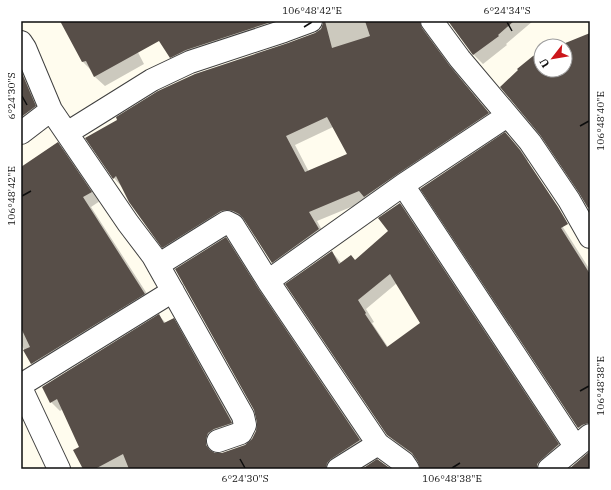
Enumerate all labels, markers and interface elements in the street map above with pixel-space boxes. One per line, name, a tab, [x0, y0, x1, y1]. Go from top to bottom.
text: 106°48'42"E	[282, 4, 342, 17]
text: 6°24'34"S	[483, 4, 531, 17]
north arrow	[533, 38, 573, 78]
text: U	[536, 55, 553, 70]
text: 6°24'30"S	[5, 72, 18, 120]
text: 106°48'40"E	[594, 91, 607, 151]
text: 106°48'42"E	[5, 166, 18, 226]
text: 106°48'38"E	[594, 356, 607, 416]
text: 6°24'30"S	[221, 472, 269, 485]
text: 106°48'38"E	[422, 472, 482, 485]

